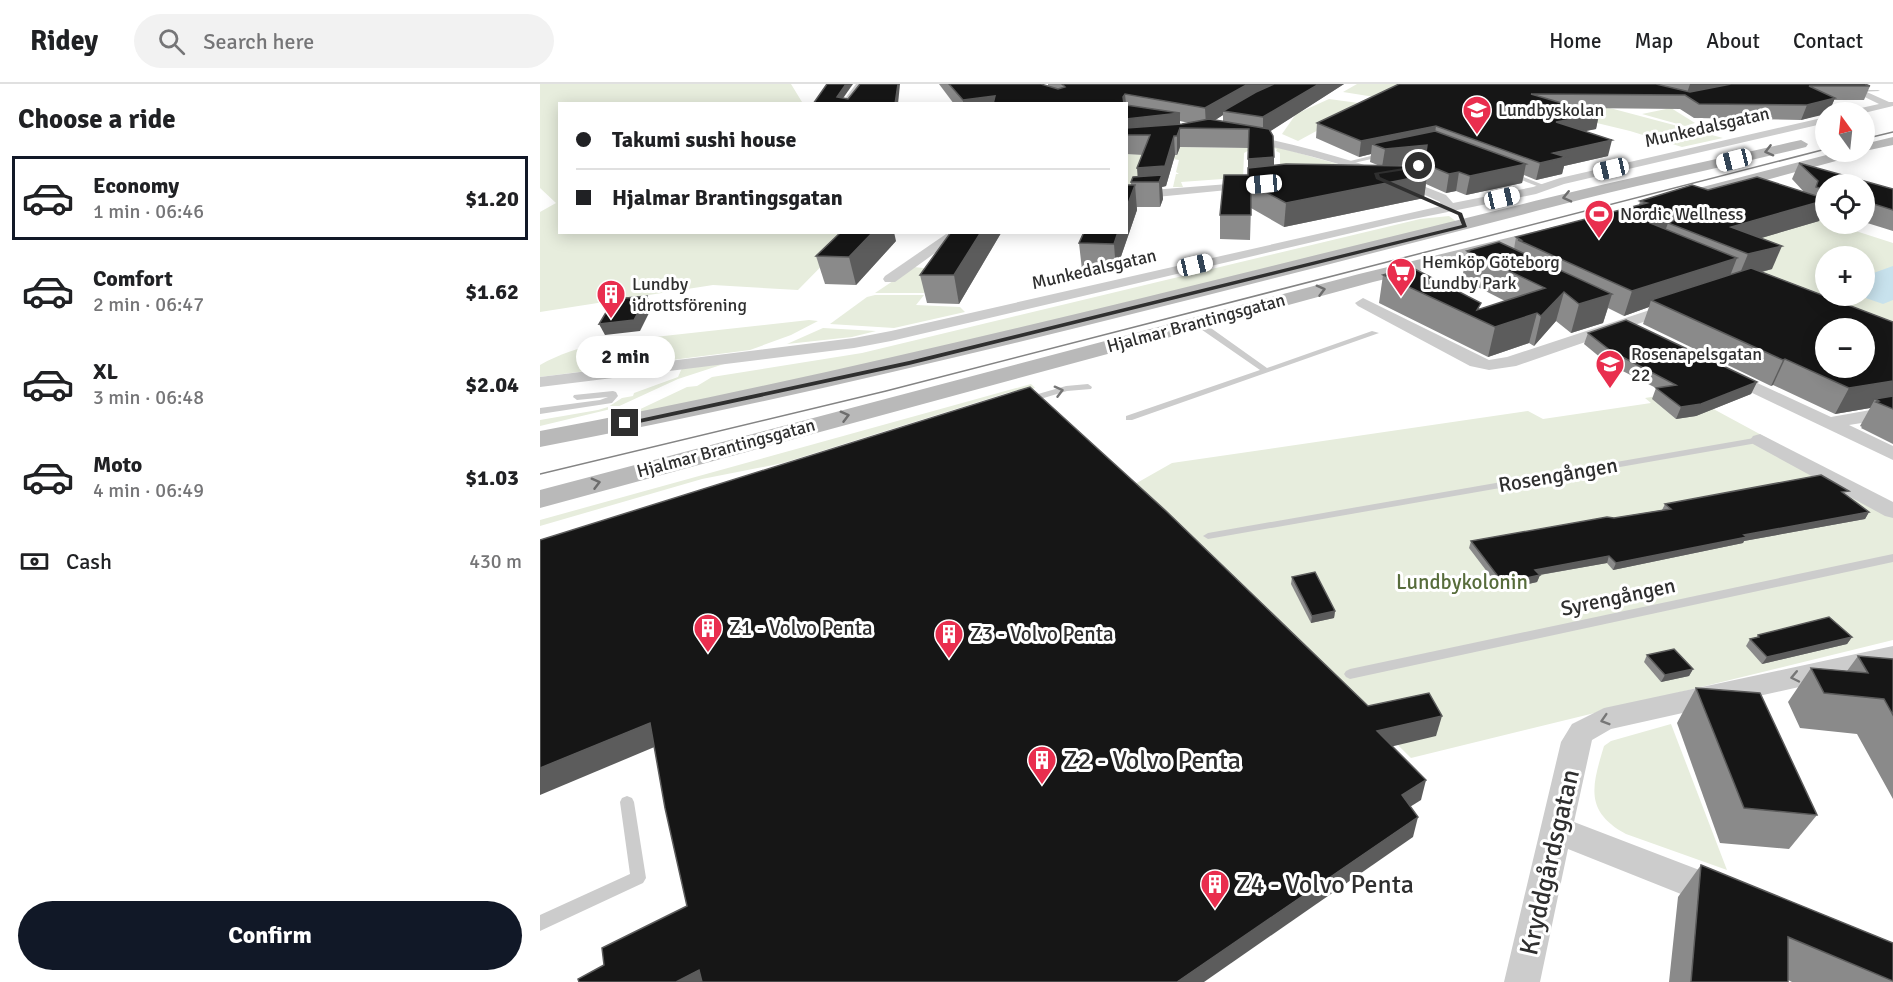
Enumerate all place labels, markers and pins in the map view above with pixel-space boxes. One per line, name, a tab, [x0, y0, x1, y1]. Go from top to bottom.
school or university icon: Lundbyskolan	[1461, 94, 1493, 136]
place label: Lundbyskolan	[1498, 99, 1604, 121]
sports icon: Nordic Wellness	[1583, 198, 1615, 240]
place label: Nordic Wellness	[1620, 203, 1744, 225]
place label: Hemköp Göteborg Lundby Park	[1422, 251, 1560, 294]
supermarket icon: Hemköp Göteborg Lundby Park	[1385, 256, 1417, 298]
place label: Lundby idrottsförening	[632, 273, 747, 316]
building icon: Lundby idrottsförening	[595, 278, 627, 320]
place label: Rosenapelsgatan 22	[1631, 343, 1762, 386]
school or university icon: Rosenapelsgatan 22	[1594, 348, 1626, 390]
building icon: Z1 - Volvo Penta	[692, 612, 724, 654]
place label: Z1 - Volvo Penta	[729, 615, 873, 641]
building icon: Z3 - Volvo Penta	[933, 618, 965, 660]
place label: Z3 - Volvo Penta	[970, 621, 1114, 647]
building icon: Z2 - Volvo Penta	[1026, 744, 1058, 786]
place label: Z2 - Volvo Penta	[1063, 745, 1241, 777]
building icon: Z4 - Volvo Penta	[1199, 868, 1231, 910]
place label: Z4 - Volvo Penta	[1236, 869, 1414, 901]

